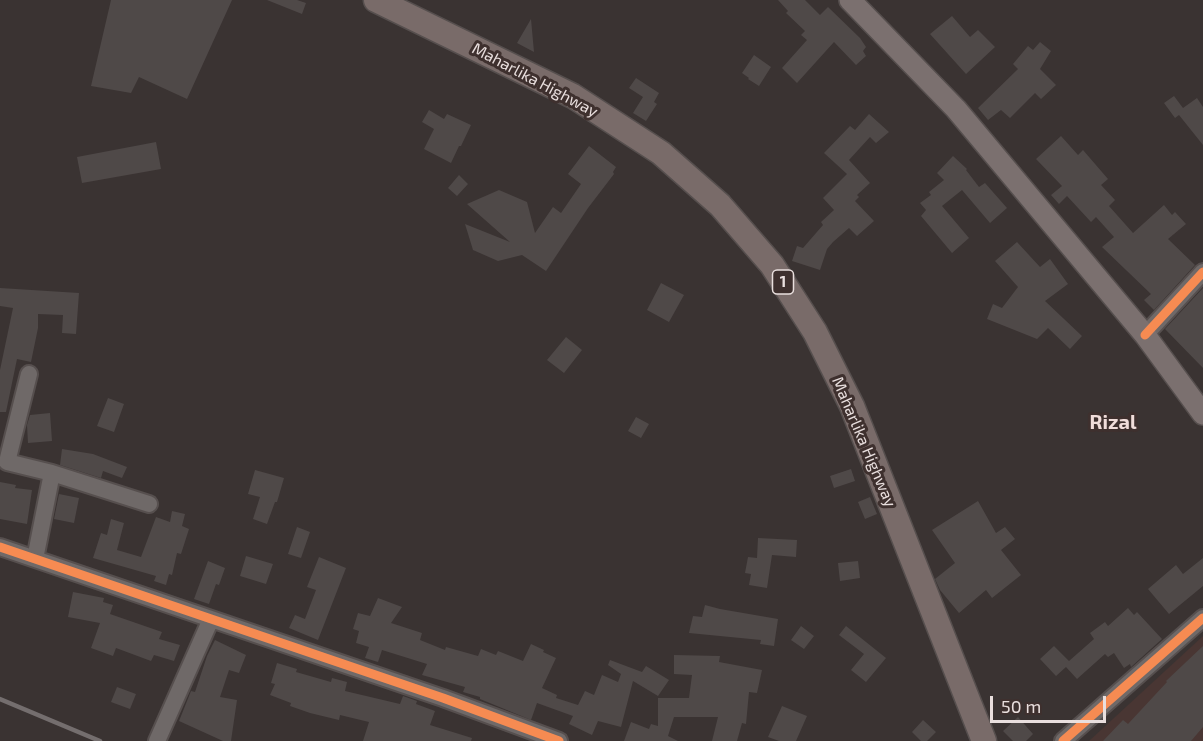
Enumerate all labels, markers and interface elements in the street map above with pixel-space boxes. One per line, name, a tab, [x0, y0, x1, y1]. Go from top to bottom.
street label: Maharlika Highway	[469, 39, 601, 121]
road number: 1	[772, 270, 794, 294]
street label: Maharlika Highway	[828, 374, 900, 510]
district label: Rizal	[1090, 410, 1136, 434]
scale bar	[993, 684, 1108, 722]
text: 50 m	[1001, 695, 1041, 717]

